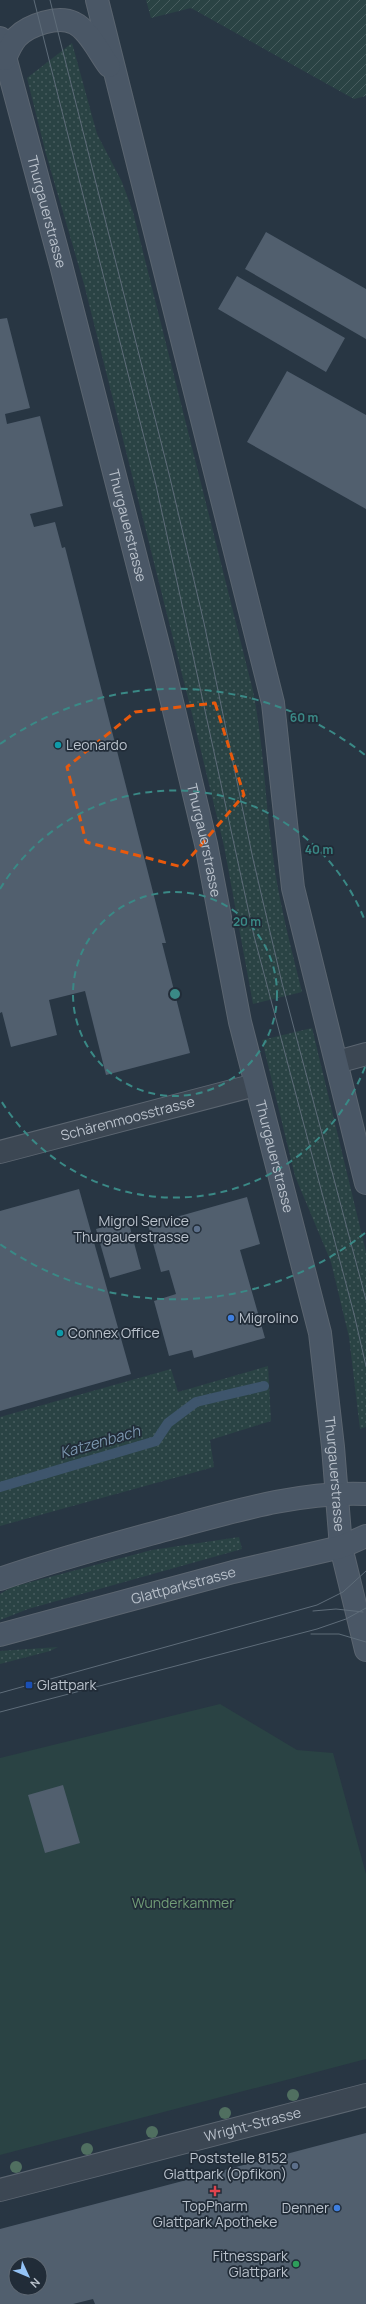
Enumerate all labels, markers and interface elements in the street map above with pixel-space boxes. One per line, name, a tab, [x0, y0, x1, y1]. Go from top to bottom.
street label: Thurgauerstrasse	[23, 153, 71, 270]
street label: Thurgauerstrasse	[105, 467, 152, 584]
text: 60 m	[290, 709, 318, 726]
place label: Leonardo	[66, 735, 127, 754]
marker: Leonardo	[53, 740, 63, 750]
street label: Thurgauerstrasse	[183, 782, 226, 899]
text: 40 m	[305, 841, 333, 858]
text: 20 m	[233, 913, 261, 930]
centre of rings	[168, 987, 182, 1001]
street label: Schärenmoosstrasse	[58, 1091, 197, 1145]
street label: Thurgauerstrasse	[251, 1098, 299, 1215]
place label: Migrol Service Thurgauerstrasse	[74, 1211, 189, 1246]
marker: Migrol Service Thurgauerstrasse	[192, 1224, 202, 1234]
place label: Migrolino	[239, 1308, 299, 1327]
marker: Migrolino	[226, 1313, 236, 1323]
place label: Connex Office	[68, 1323, 160, 1342]
marker: Connex Office	[55, 1328, 65, 1338]
street label: Thurgauerstrasse	[321, 1415, 350, 1532]
water label: Katzenbach	[57, 1420, 143, 1463]
street label: Glattparkstrasse	[129, 1562, 238, 1608]
place label: Glattpark	[37, 1675, 97, 1694]
marker: Glattpark	[24, 1680, 34, 1690]
park label: Wunderkammer	[132, 1893, 234, 1912]
street label: Wright-Strasse	[202, 2102, 303, 2146]
place label: Poststelle 8152 Glattpark (Opfikon)	[164, 2148, 287, 2183]
marker: Poststelle 8152 Glattpark (Opfikon)	[290, 2161, 300, 2171]
marker: TopPharm Glattpark Apotheke	[210, 2186, 220, 2196]
place label: TopPharm Glattpark Apotheke	[153, 2196, 277, 2231]
place label: Denner	[282, 2198, 329, 2217]
marker: Denner	[332, 2203, 342, 2213]
place label: Fitnesspark Glattpark	[213, 2246, 289, 2281]
north arrow	[8, 2256, 48, 2296]
marker: Fitnesspark Glattpark	[291, 2259, 301, 2269]
text: N	[27, 2275, 44, 2291]

